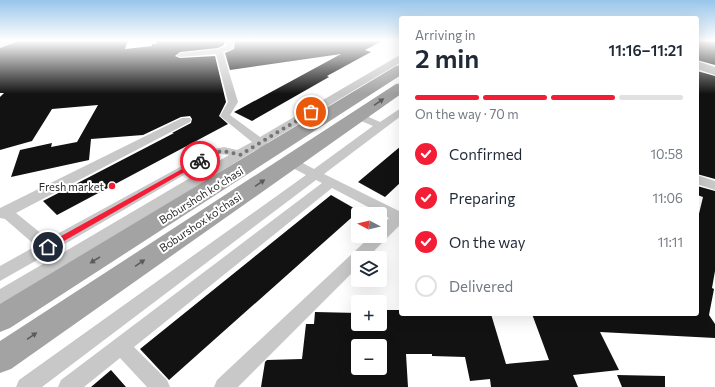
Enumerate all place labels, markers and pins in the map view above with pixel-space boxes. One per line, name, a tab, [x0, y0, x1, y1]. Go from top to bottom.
pin	[294, 95, 328, 129]
place label: Fresh market	[39, 180, 104, 193]
marker: Fresh market	[107, 181, 117, 191]
pin	[31, 230, 65, 264]

